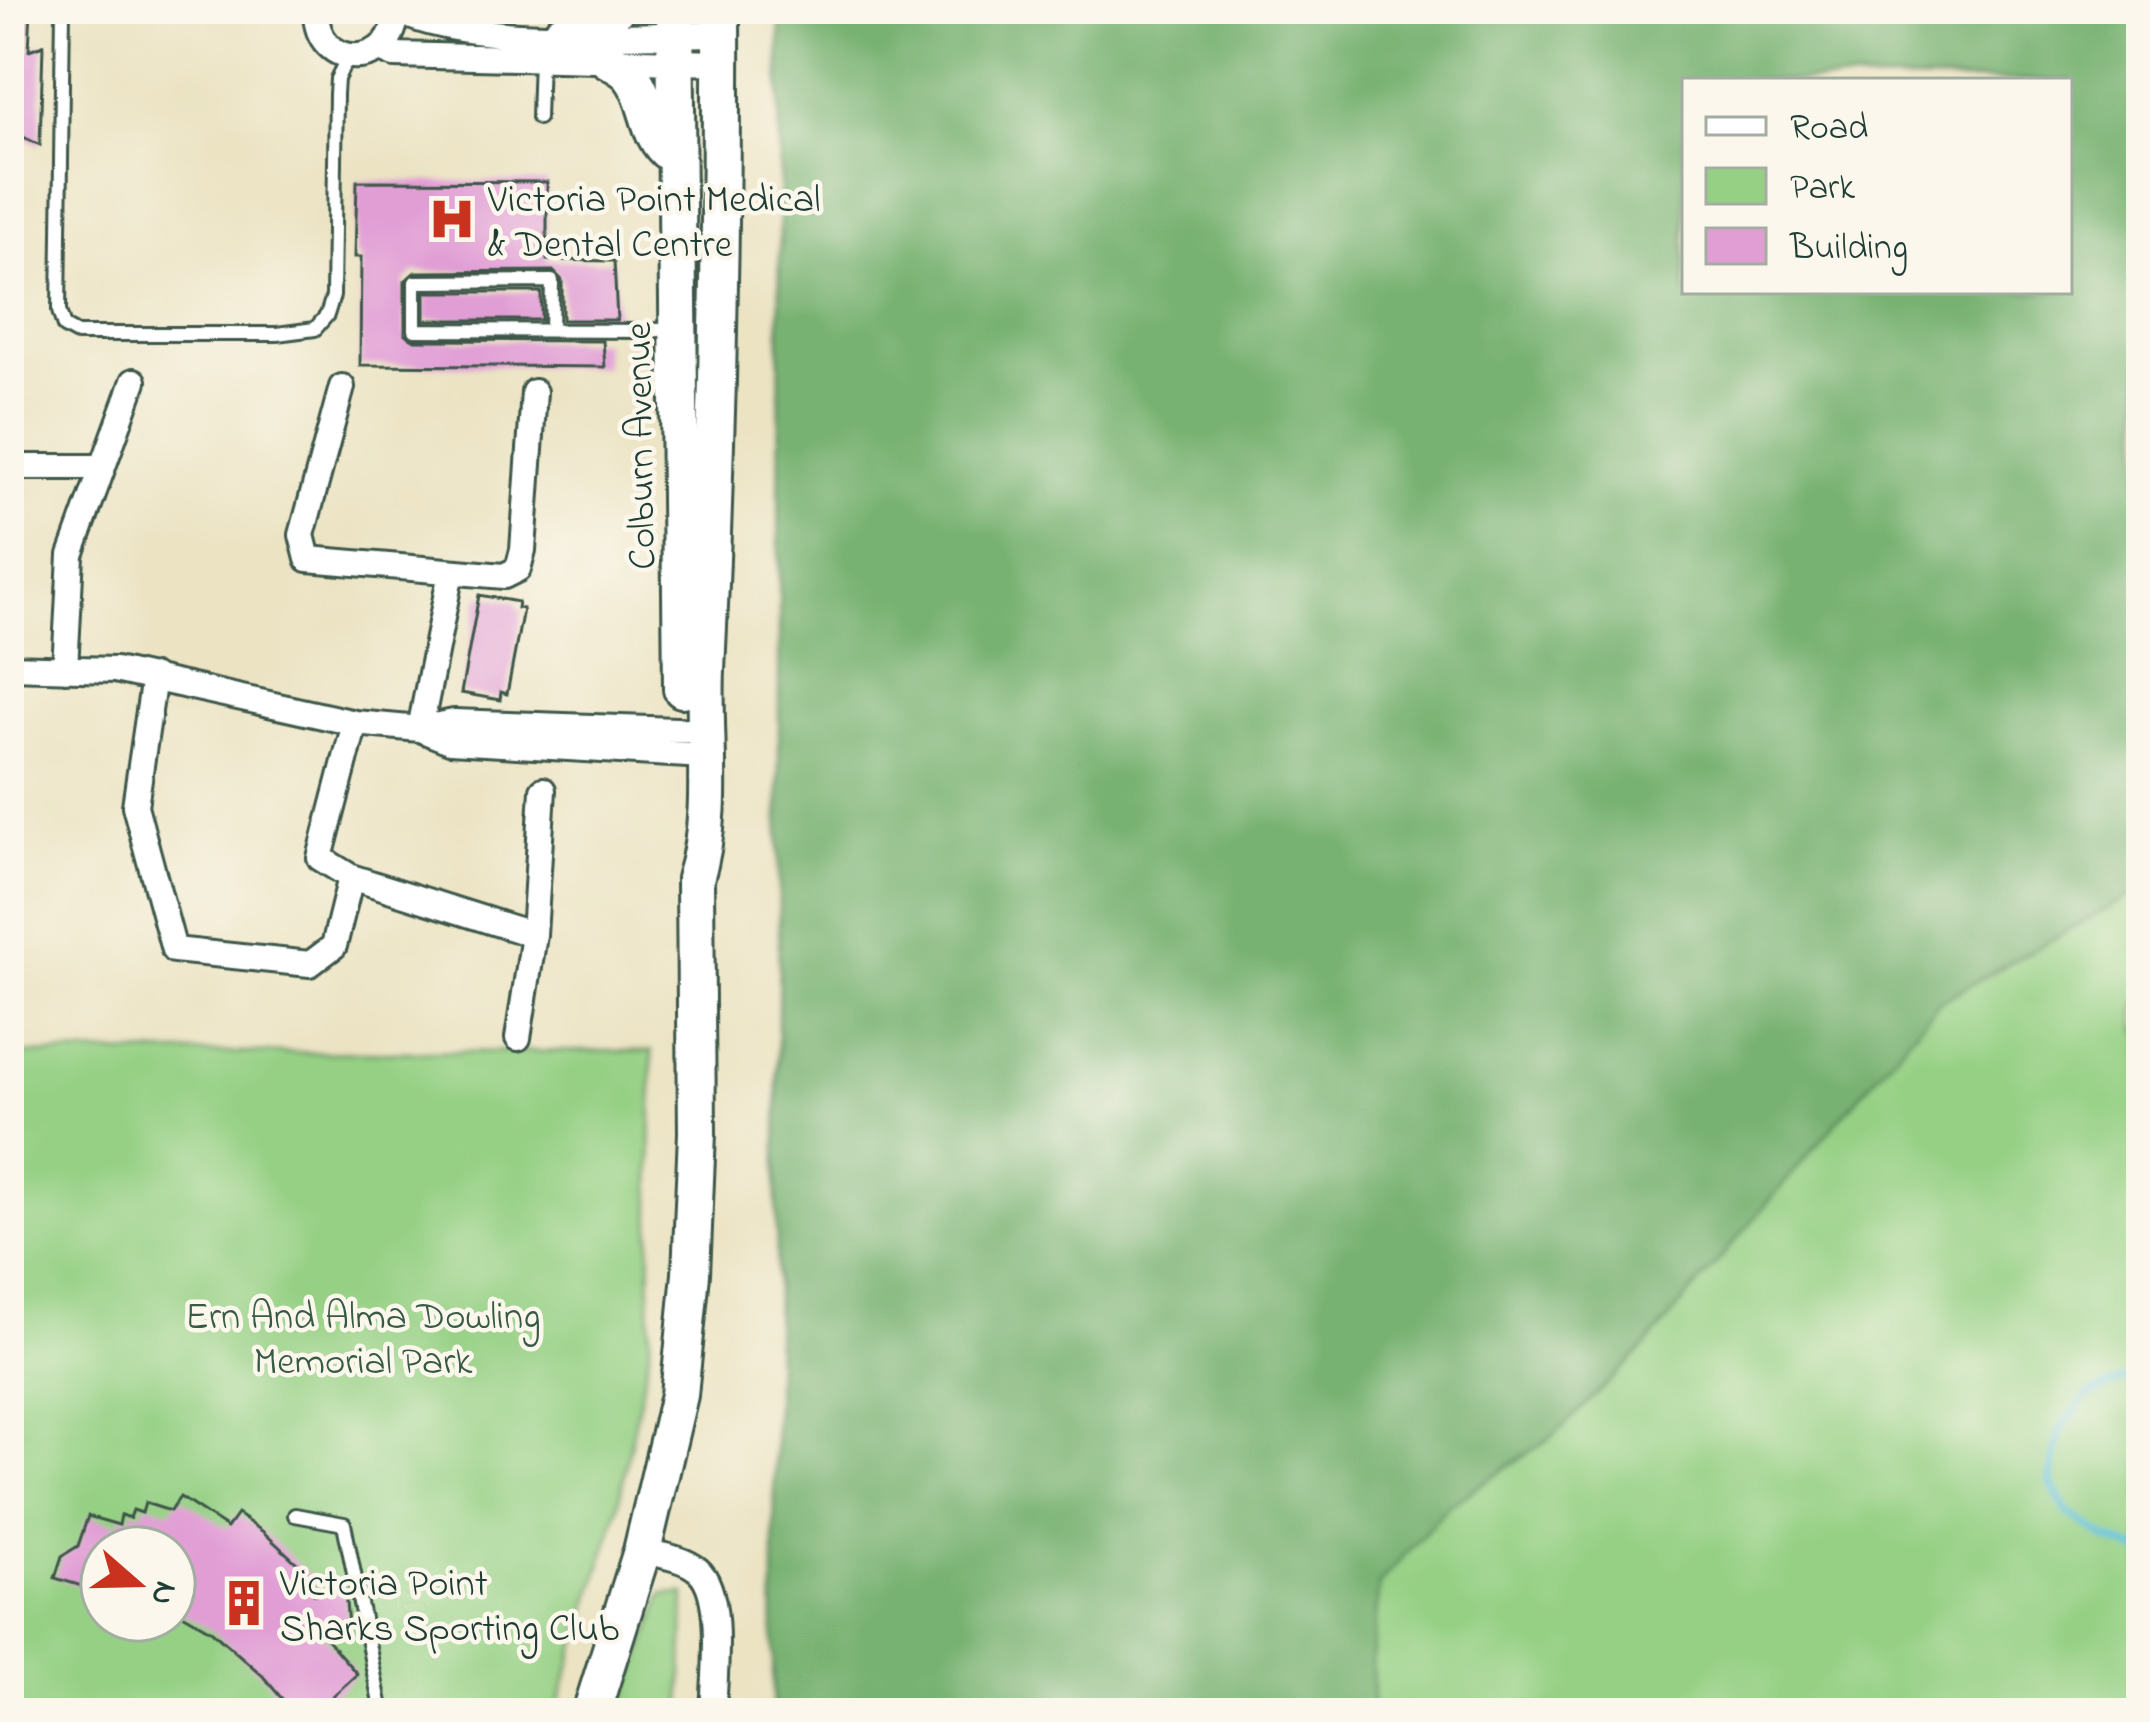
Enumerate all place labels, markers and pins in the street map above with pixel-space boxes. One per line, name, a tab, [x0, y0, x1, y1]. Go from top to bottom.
place label: Victoria Point Medical & Dental Centre	[487, 173, 821, 275]
hospital icon: Victoria Point Medical & Dental Centre	[427, 194, 477, 244]
place label: Victoria Point Sharks Sporting Club	[279, 1557, 619, 1659]
building icon: Victoria Point Sharks Sporting Club	[219, 1578, 269, 1628]

